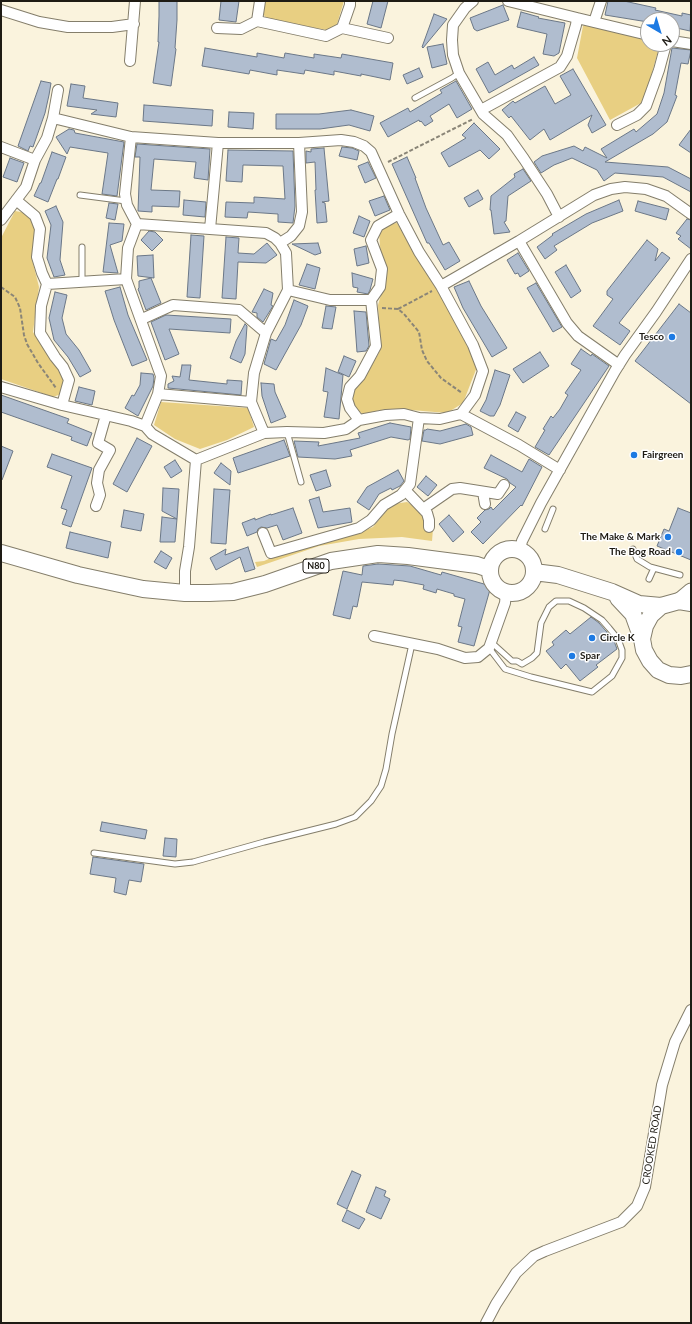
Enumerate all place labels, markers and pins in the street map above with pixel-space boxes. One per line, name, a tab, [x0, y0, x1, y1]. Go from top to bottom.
place label: Tesco	[639, 331, 664, 343]
marker: Tesco	[667, 332, 677, 342]
place label: Fairgreen	[642, 449, 683, 461]
marker: Fairgreen	[629, 450, 639, 460]
place label: The Make & Mark	[580, 531, 660, 543]
marker: The Make & Mark	[663, 532, 673, 542]
place label: The Bog Road	[609, 546, 671, 558]
marker: The Bog Road	[674, 547, 684, 557]
place label: Circle K	[600, 632, 635, 644]
marker: Circle K	[587, 633, 597, 643]
place label: Spar	[580, 650, 600, 662]
marker: Spar	[567, 651, 577, 661]

